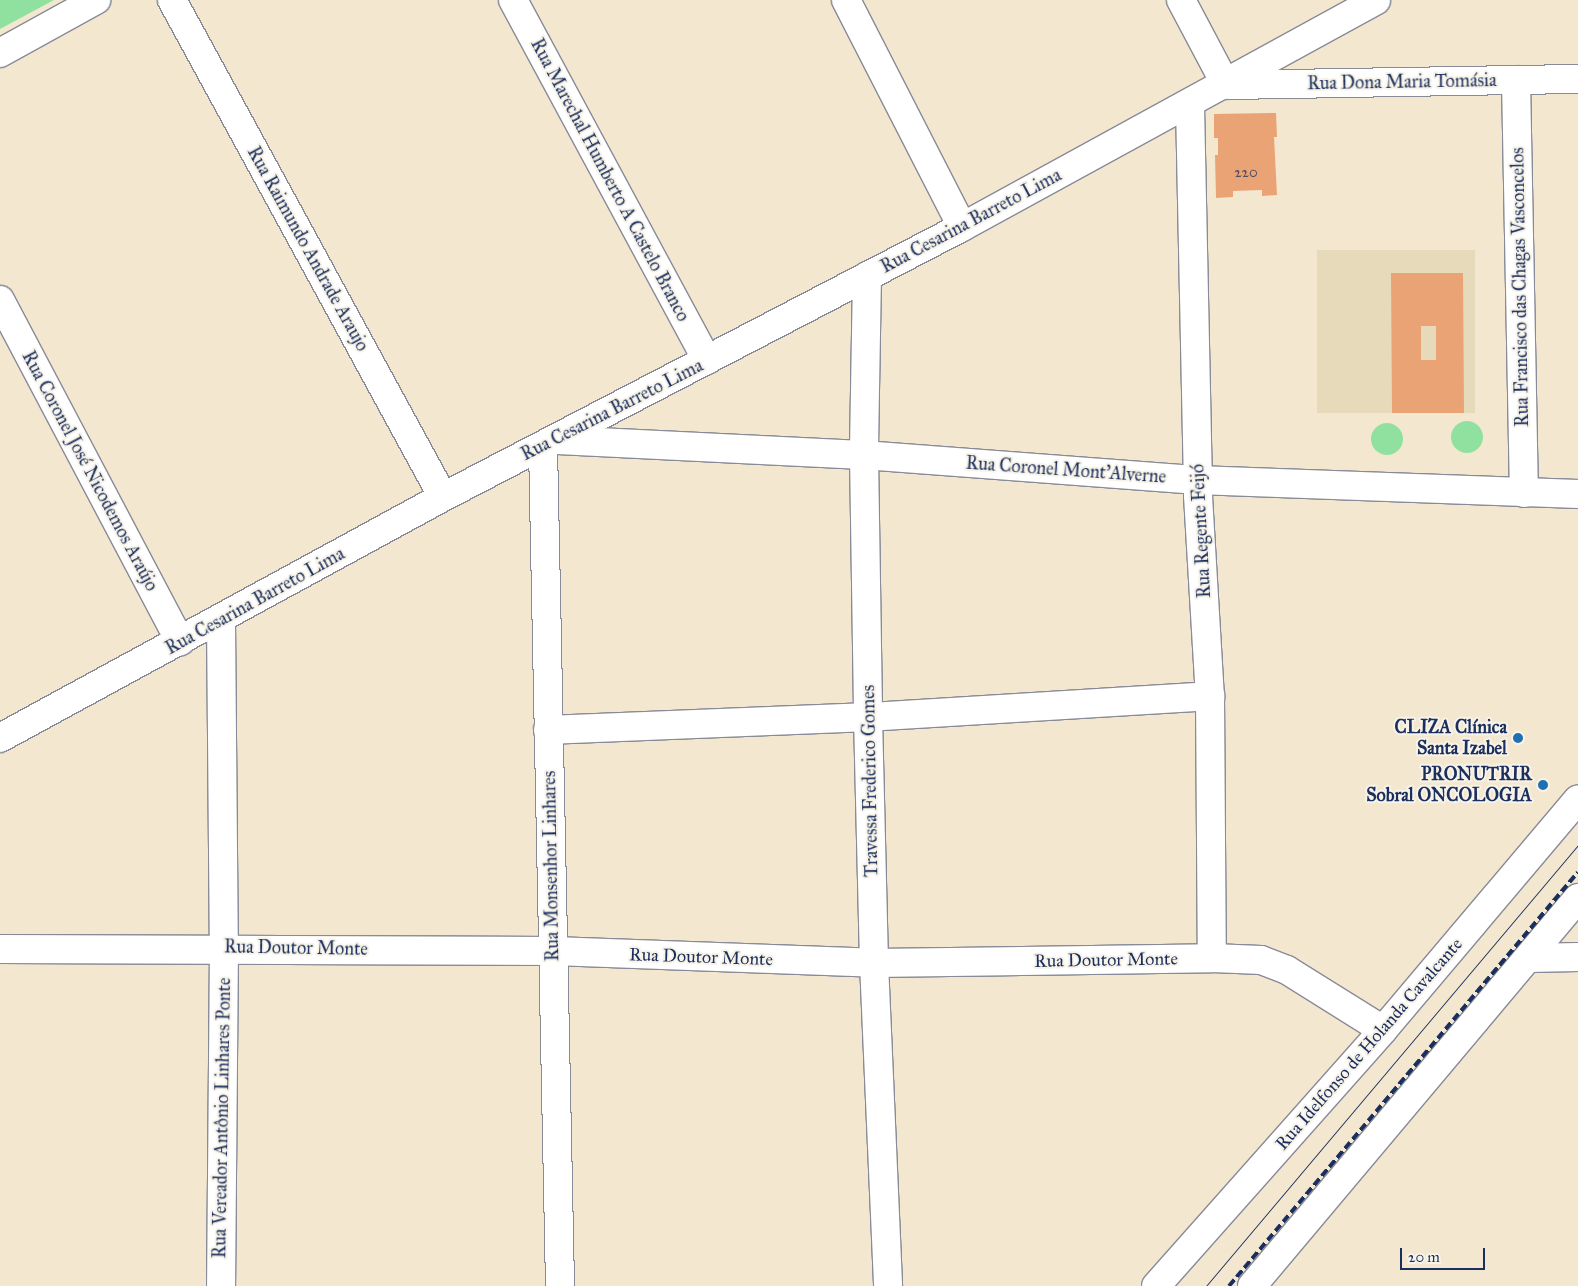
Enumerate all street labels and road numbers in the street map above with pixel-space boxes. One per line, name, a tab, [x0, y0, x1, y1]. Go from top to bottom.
street label: Rua Marechal Humberto A Castelo Branco	[526, 35, 694, 325]
street label: Rua Dona Maria Tomásia	[1307, 70, 1497, 94]
street label: Rua Raimundo Andrade Araujo	[243, 143, 373, 355]
street label: Rua Francisco das Chagas Vasconcelos	[1507, 147, 1533, 427]
street label: Rua Cesarina Barreto Lima	[877, 164, 1065, 278]
street label: Rua Coronel José Nicodemos Araújo	[17, 347, 163, 595]
street label: Rua Cesarina Barreto Lima	[517, 355, 707, 465]
street label: Rua Coronel Mont'Alverne	[965, 452, 1167, 488]
street label: Rua Regente Feijó	[1187, 463, 1215, 599]
street label: Rua Cesarina Barreto Lima	[162, 543, 348, 659]
street label: Travessa Frederico Gomes	[858, 685, 882, 877]
street label: Rua Monsenhor Linhares	[539, 771, 563, 961]
street label: Rua Idelfonso de Holanda Cavalcante	[1271, 934, 1467, 1154]
street label: Rua Doutor Monte	[224, 936, 368, 960]
street label: Rua Doutor Monte	[629, 944, 773, 970]
street label: Rua Doutor Monte	[1034, 948, 1178, 972]
street label: Rua Vereador Antônio Linhares Ponte	[209, 978, 235, 1258]

